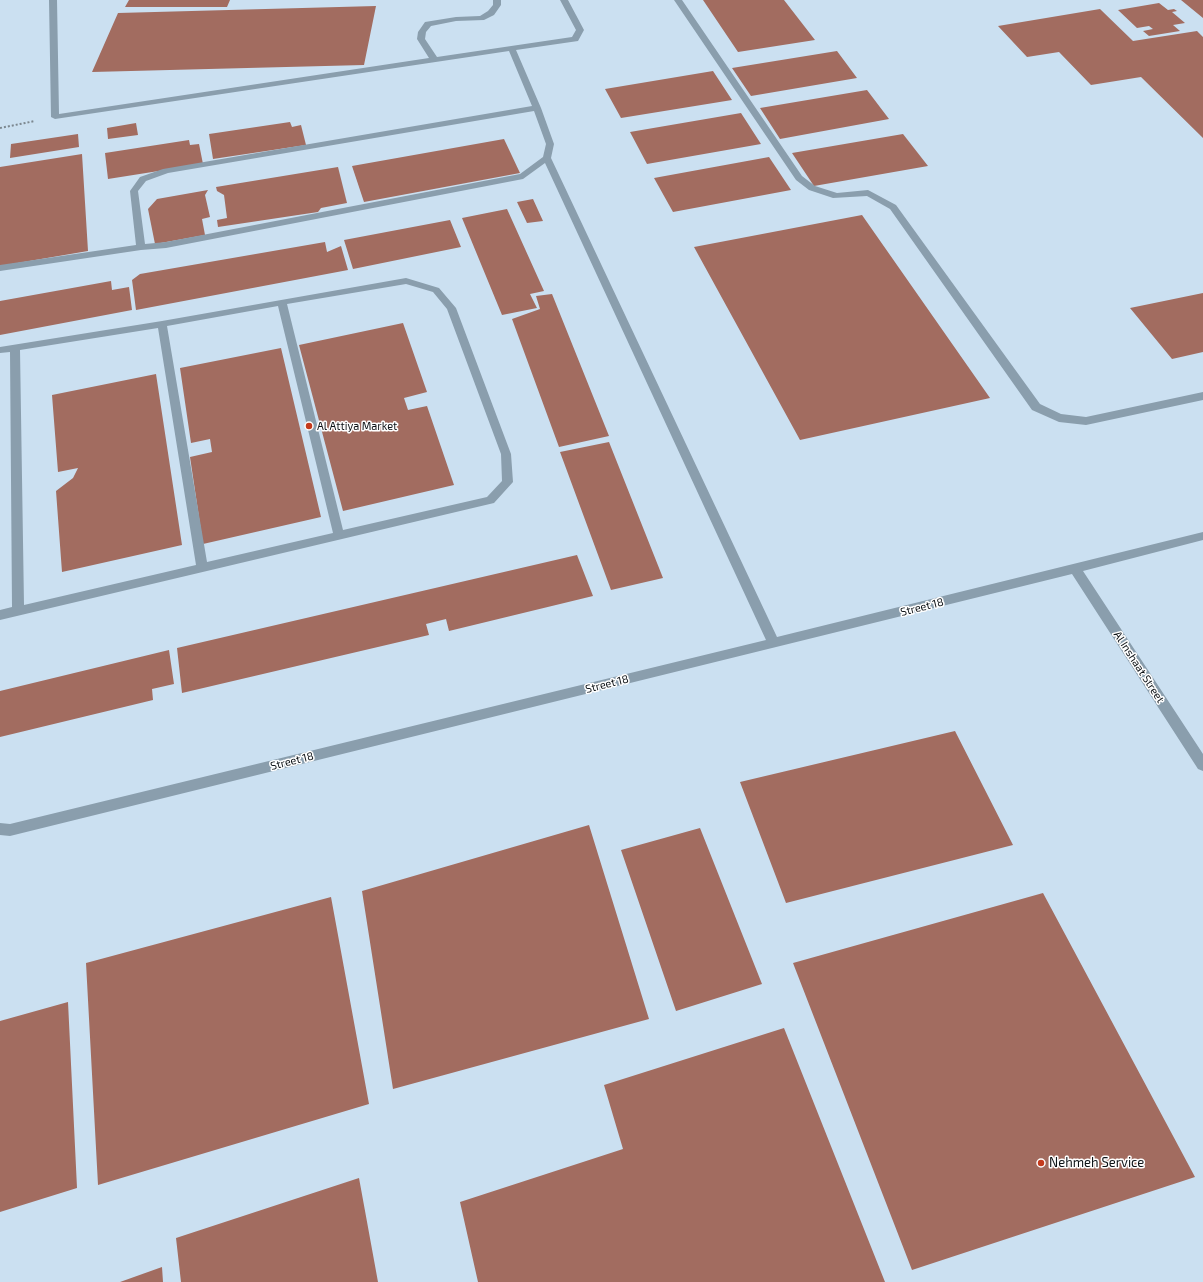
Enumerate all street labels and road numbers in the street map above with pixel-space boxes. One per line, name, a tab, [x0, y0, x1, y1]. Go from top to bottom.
street label: Street 18	[899, 595, 945, 619]
street label: Al Inshaat Street	[1111, 629, 1167, 705]
street label: Street 18	[584, 672, 630, 696]
street label: Street 18	[269, 749, 315, 773]

